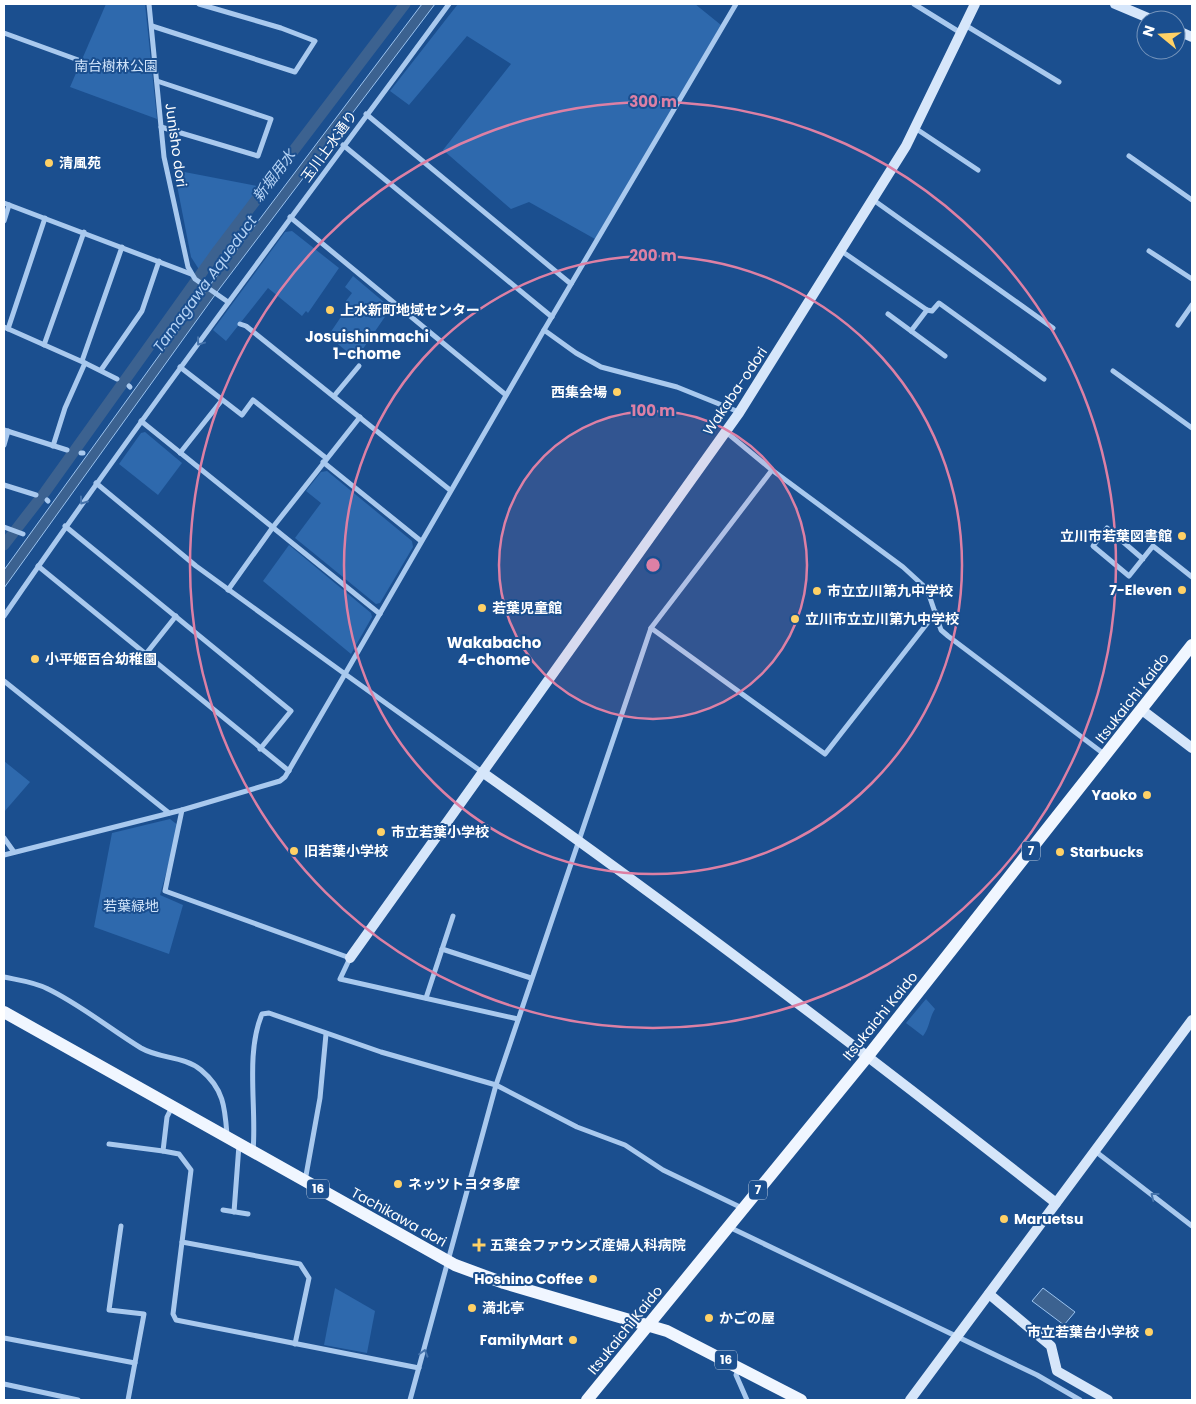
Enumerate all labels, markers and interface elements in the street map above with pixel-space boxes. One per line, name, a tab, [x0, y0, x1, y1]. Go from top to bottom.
north arrow	[1136, 10, 1186, 60]
text: N	[1137, 23, 1160, 39]
park label: 南台樹林公園	[74, 56, 158, 76]
text: 300 m	[629, 91, 677, 112]
street label: Junisho dori	[160, 102, 192, 188]
street label: 玉川上水通り	[296, 106, 362, 186]
water label: 新堀用水	[247, 144, 301, 206]
place label: 清風苑	[59, 153, 101, 173]
marker: 清風苑	[43, 157, 55, 169]
water label: Tamagawa Aqueduct	[148, 211, 262, 356]
text: 200 m	[629, 245, 677, 266]
place label: 上水新町地域センター	[340, 300, 480, 320]
marker: 上水新町地域センター	[324, 304, 336, 316]
district label: Josuishinmachi 1-chome	[305, 326, 429, 364]
one-way arrow	[197, 336, 205, 345]
street label: Wakaba-odori	[698, 343, 772, 439]
place label: 西集会場	[551, 382, 607, 402]
marker: 西集会場	[611, 386, 623, 398]
text: 100 m	[631, 400, 675, 421]
one-way arrow	[80, 495, 89, 505]
place label: 立川市若葉図書館	[1060, 526, 1172, 546]
marker: 立川市若葉図書館	[1176, 530, 1188, 542]
centre of rings	[644, 556, 662, 574]
place label: 7-Eleven	[1109, 580, 1172, 600]
place label: 市立立川第九中学校	[827, 581, 953, 601]
marker: 7-Eleven	[1176, 584, 1188, 596]
marker: 市立立川第九中学校	[811, 585, 823, 597]
place label: 若葉児童館	[492, 598, 562, 618]
marker: 若葉児童館	[476, 602, 488, 614]
place label: 立川市立立川第九中学校	[805, 609, 959, 629]
marker: 立川市立立川第九中学校	[789, 613, 801, 625]
district label: Wakabacho 4-chome	[447, 632, 542, 670]
place label: 小平姫百合幼稚園	[45, 649, 157, 669]
street label: Itsukaichi Kaido	[1090, 649, 1174, 747]
marker: 小平姫百合幼稚園	[29, 653, 41, 665]
place label: Yaoko	[1092, 785, 1137, 805]
marker: Yaoko	[1141, 789, 1153, 801]
place label: 市立若葉小学校	[391, 822, 489, 842]
marker: 市立若葉小学校	[375, 826, 387, 838]
place label: 旧若葉小学校	[304, 841, 388, 861]
road number: 7	[1022, 841, 1040, 860]
place label: Starbucks	[1070, 842, 1144, 862]
marker: 旧若葉小学校	[288, 845, 300, 857]
marker: Starbucks	[1054, 846, 1066, 858]
park label: 若葉緑地	[103, 896, 159, 916]
street label: Itsukaichi Kaido	[838, 967, 922, 1065]
place label: ネッツトヨタ多摩	[408, 1174, 520, 1194]
marker: ネッツトヨタ多摩	[392, 1178, 404, 1190]
road number: 16	[307, 1180, 329, 1198]
road number: 7	[749, 1180, 767, 1200]
street label: Tachikawa dori	[348, 1182, 450, 1252]
one-way arrow	[1151, 1194, 1160, 1202]
place label: Maruetsu	[1014, 1209, 1083, 1229]
marker: Maruetsu	[998, 1213, 1010, 1225]
place label: 五葉会ファウンズ産婦人科病院	[490, 1235, 686, 1255]
marker: 五葉会ファウンズ産婦人科病院	[472, 1238, 486, 1252]
place label: Hoshino Coffee	[474, 1269, 583, 1289]
marker: Hoshino Coffee	[587, 1273, 599, 1285]
street label: Itsukaichi Kaido	[583, 1281, 667, 1379]
place label: 満北亭	[482, 1298, 524, 1318]
marker: 満北亭	[466, 1302, 478, 1314]
place label: かごの屋	[719, 1308, 775, 1328]
marker: かごの屋	[703, 1312, 715, 1324]
place label: 市立若葉台小学校	[1027, 1322, 1139, 1342]
marker: 市立若葉台小学校	[1143, 1326, 1155, 1338]
place label: FamilyMart	[480, 1330, 563, 1350]
marker: FamilyMart	[567, 1334, 579, 1346]
one-way arrow	[418, 1350, 428, 1358]
road number: 16	[715, 1350, 737, 1370]

